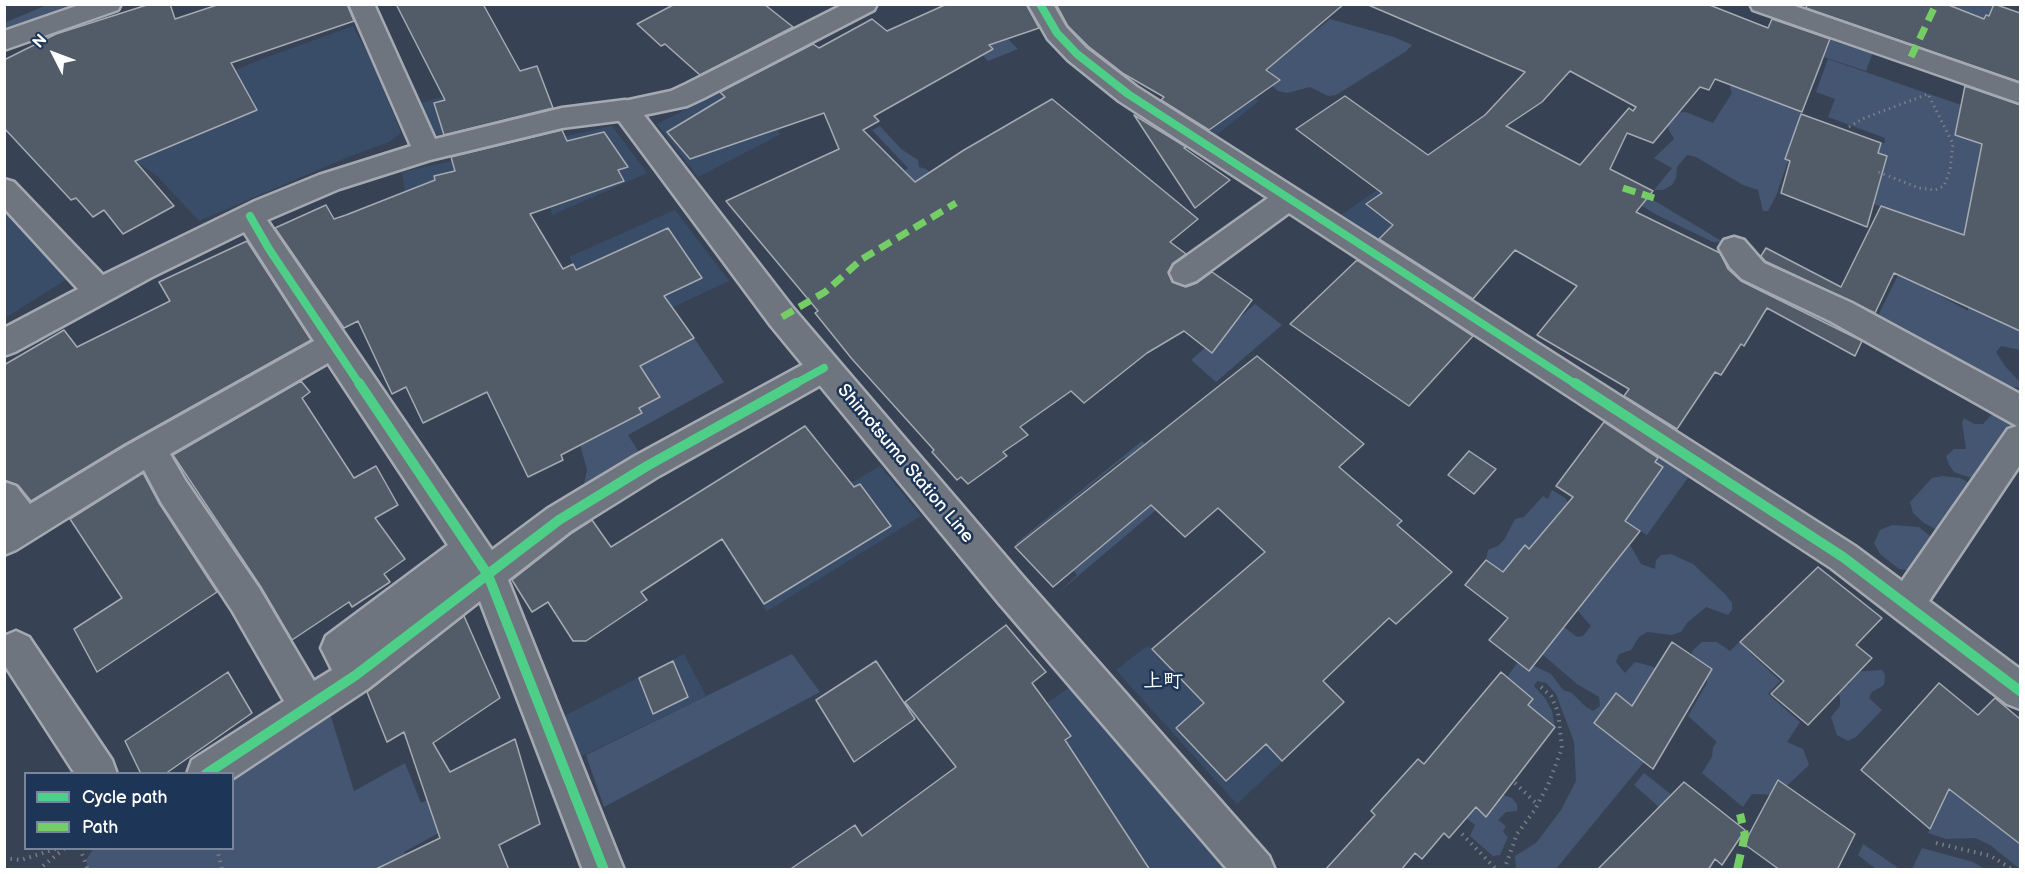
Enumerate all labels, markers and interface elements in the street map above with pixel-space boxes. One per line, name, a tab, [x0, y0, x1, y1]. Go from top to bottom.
north arrow	[24, 24, 84, 84]
text: N	[29, 31, 51, 52]
street label: Shimotsuma Station Line	[832, 380, 978, 548]
district label: 上町	[1143, 670, 1183, 694]
legend	[24, 772, 234, 850]
text: Cycle path	[82, 787, 168, 808]
text: Path	[82, 817, 118, 838]

